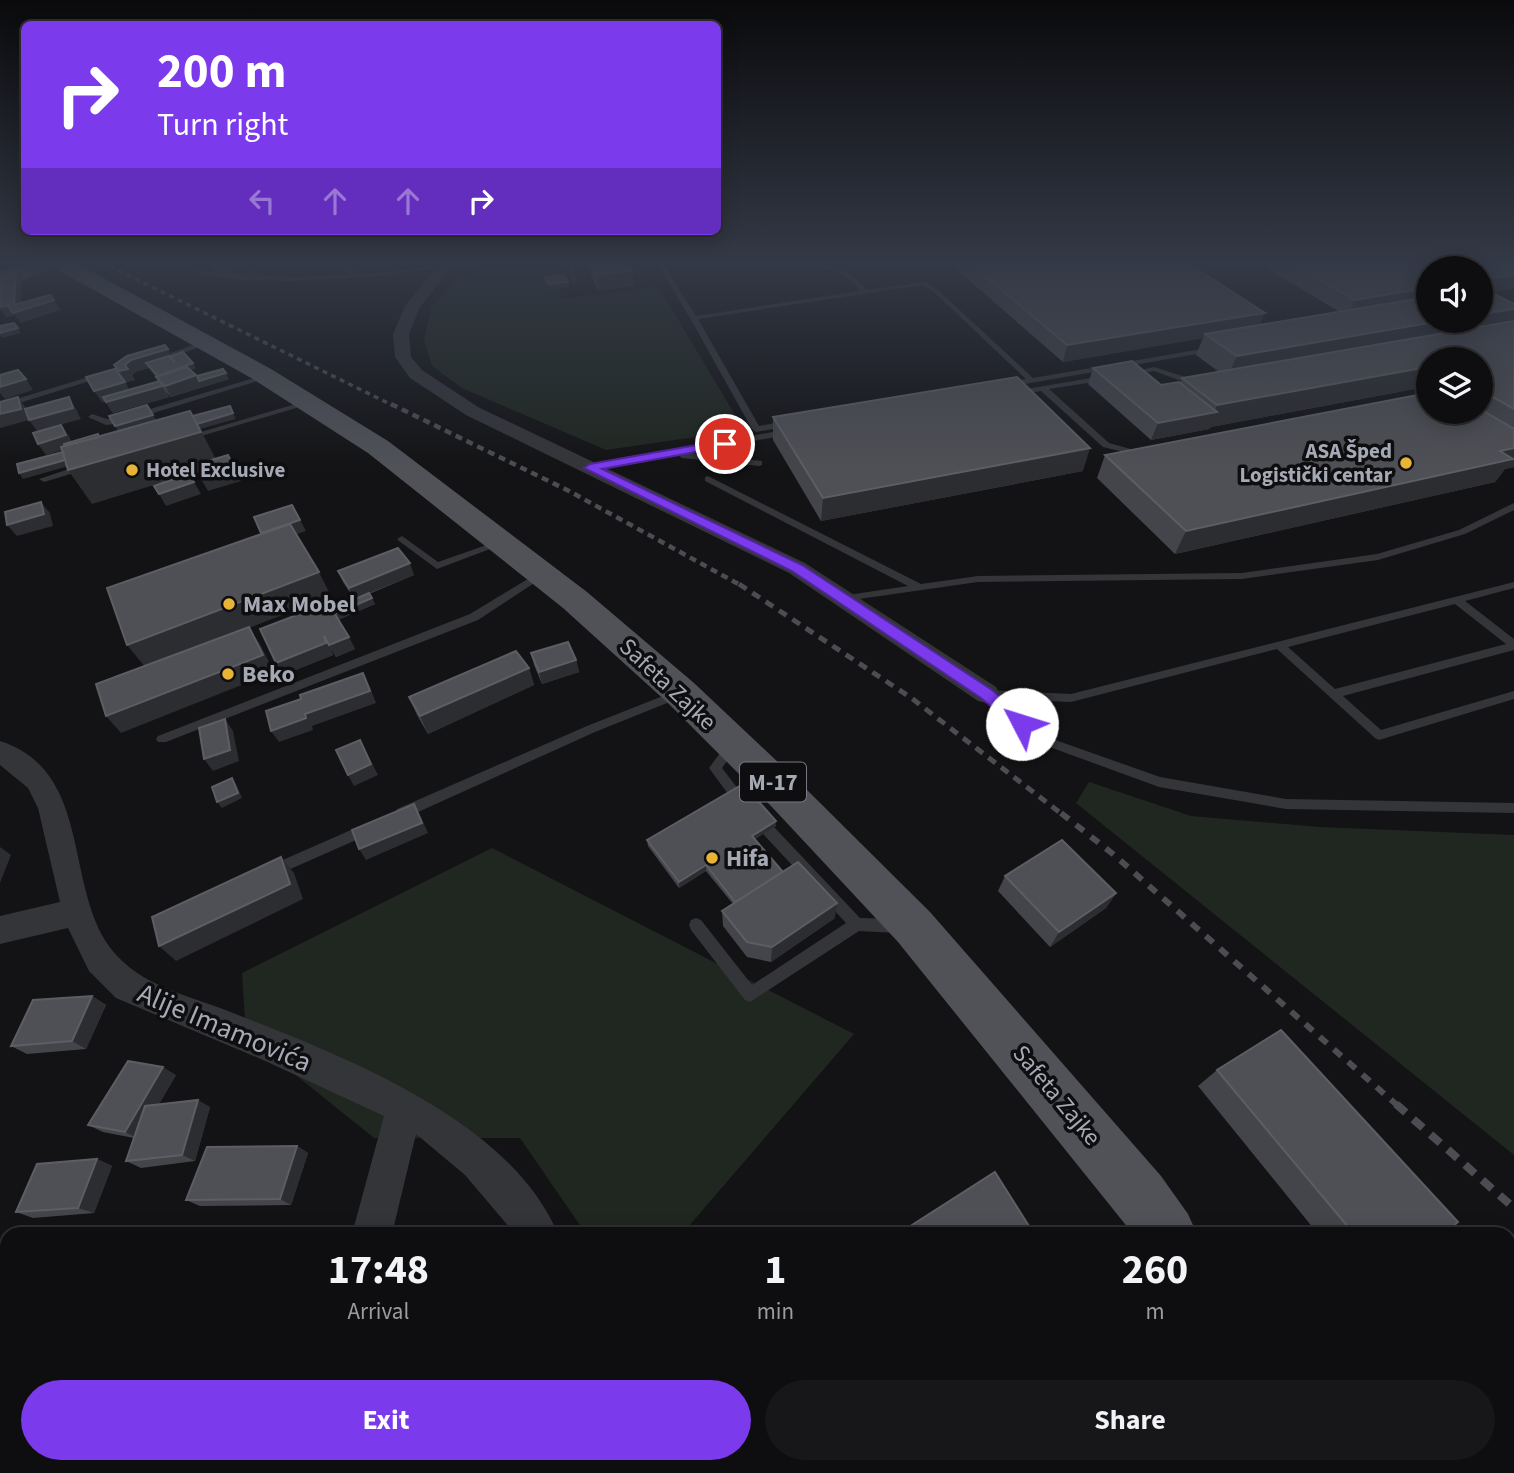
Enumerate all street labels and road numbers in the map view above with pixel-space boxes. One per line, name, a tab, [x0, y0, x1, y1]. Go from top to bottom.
street label: Safeta Zajke	[611, 630, 724, 739]
road number: M-17	[740, 762, 806, 802]
street label: Alije Imamovića	[132, 973, 318, 1083]
street label: Safeta Zajke	[1004, 1037, 1109, 1153]

